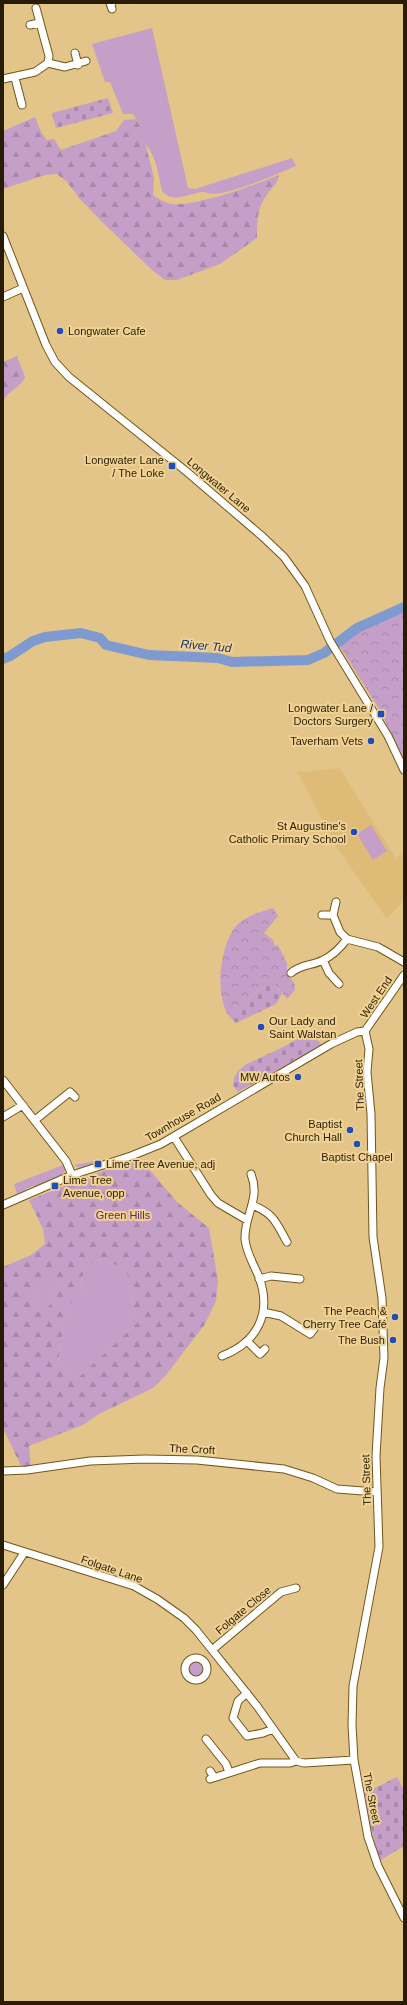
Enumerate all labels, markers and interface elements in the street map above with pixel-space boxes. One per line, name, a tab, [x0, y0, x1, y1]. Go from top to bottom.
place label: Longwater Cafe	[68, 325, 146, 337]
marker: Longwater Cafe	[55, 326, 65, 336]
place label: Longwater Lane / The Loke	[85, 454, 164, 479]
street label: Longwater Lane	[185, 455, 253, 515]
marker: Longwater Lane / The Loke	[167, 461, 177, 471]
water label: River Tud	[180, 637, 232, 655]
place label: Longwater Lane / Doctors Surgery	[288, 702, 374, 727]
marker: Longwater Lane / Doctors Surgery	[376, 709, 386, 719]
place label: Taverham Vets	[290, 735, 363, 747]
marker: Taverham Vets	[366, 736, 376, 746]
place label: St Augustine's Catholic Primary School	[229, 820, 346, 845]
marker: St Augustine's Catholic Primary School	[349, 827, 359, 837]
street label: West End	[358, 974, 394, 1020]
place label: Our Lady and Saint Walstan	[269, 1015, 336, 1040]
marker: Our Lady and Saint Walstan	[256, 1022, 266, 1032]
street label: The Street	[352, 1059, 366, 1111]
place label: MW Autos	[240, 1071, 290, 1083]
marker: MW Autos	[293, 1072, 303, 1082]
street label: Townhouse Road	[143, 1091, 223, 1143]
place label: Baptist Church Hall	[285, 1118, 342, 1143]
marker: Baptist Church Hall	[345, 1125, 355, 1135]
marker: Baptist Chapel	[352, 1139, 362, 1149]
place label: Baptist Chapel	[321, 1151, 393, 1163]
place label: Lime Tree Avenue, adj	[106, 1158, 215, 1170]
marker: Lime Tree Avenue, adj	[93, 1159, 103, 1169]
place label: Lime Tree Avenue, opp	[63, 1174, 125, 1199]
marker: Lime Tree Avenue, opp	[50, 1181, 60, 1191]
park label: Green Hills	[96, 1209, 151, 1221]
place label: The Peach & Cherry Tree Café	[303, 1305, 388, 1330]
marker: The Peach & Cherry Tree Café	[390, 1312, 400, 1322]
place label: The Bush	[338, 1334, 385, 1346]
marker: The Bush	[388, 1335, 398, 1345]
street label: The Croft	[169, 1442, 215, 1456]
street label: The Street	[359, 1454, 373, 1506]
street label: Folgate Lane	[80, 1553, 144, 1585]
street label: Folgate Close	[213, 1584, 273, 1636]
street label: The Street	[361, 1772, 383, 1824]

